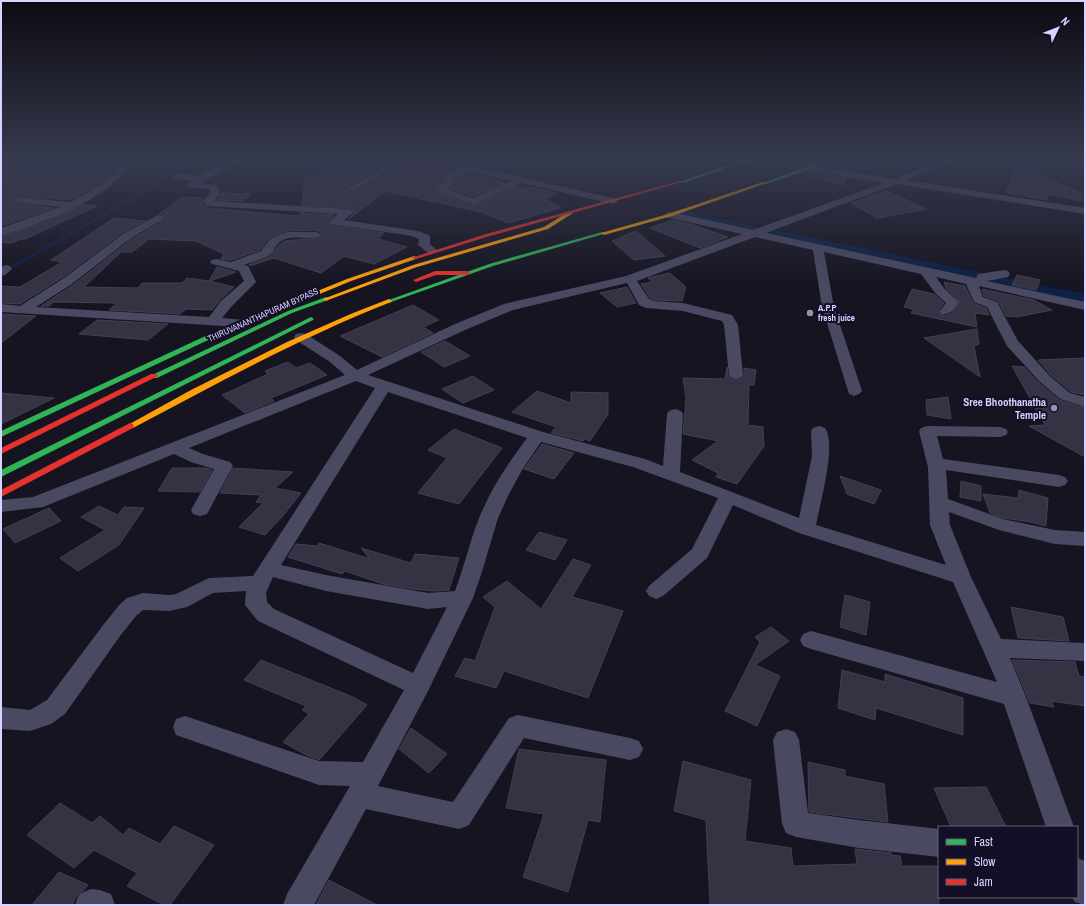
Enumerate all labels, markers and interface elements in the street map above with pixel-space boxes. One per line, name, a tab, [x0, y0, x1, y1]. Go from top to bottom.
north arrow	[1038, 8, 1078, 48]
text: N	[1058, 14, 1073, 28]
street label: THIRUVANANTHAPURAM BYPASS	[206, 285, 320, 345]
place label: A.P.P fresh juice	[818, 302, 855, 324]
marker: A.P.P fresh juice	[805, 308, 815, 318]
place label: Sree Bhoothanatha Temple	[963, 395, 1046, 422]
marker: Sree Bhoothanatha Temple	[1049, 403, 1059, 413]
legend	[938, 826, 1078, 898]
text: Fast	[974, 834, 993, 850]
text: Slow	[974, 854, 996, 870]
text: Jam	[974, 874, 993, 890]

